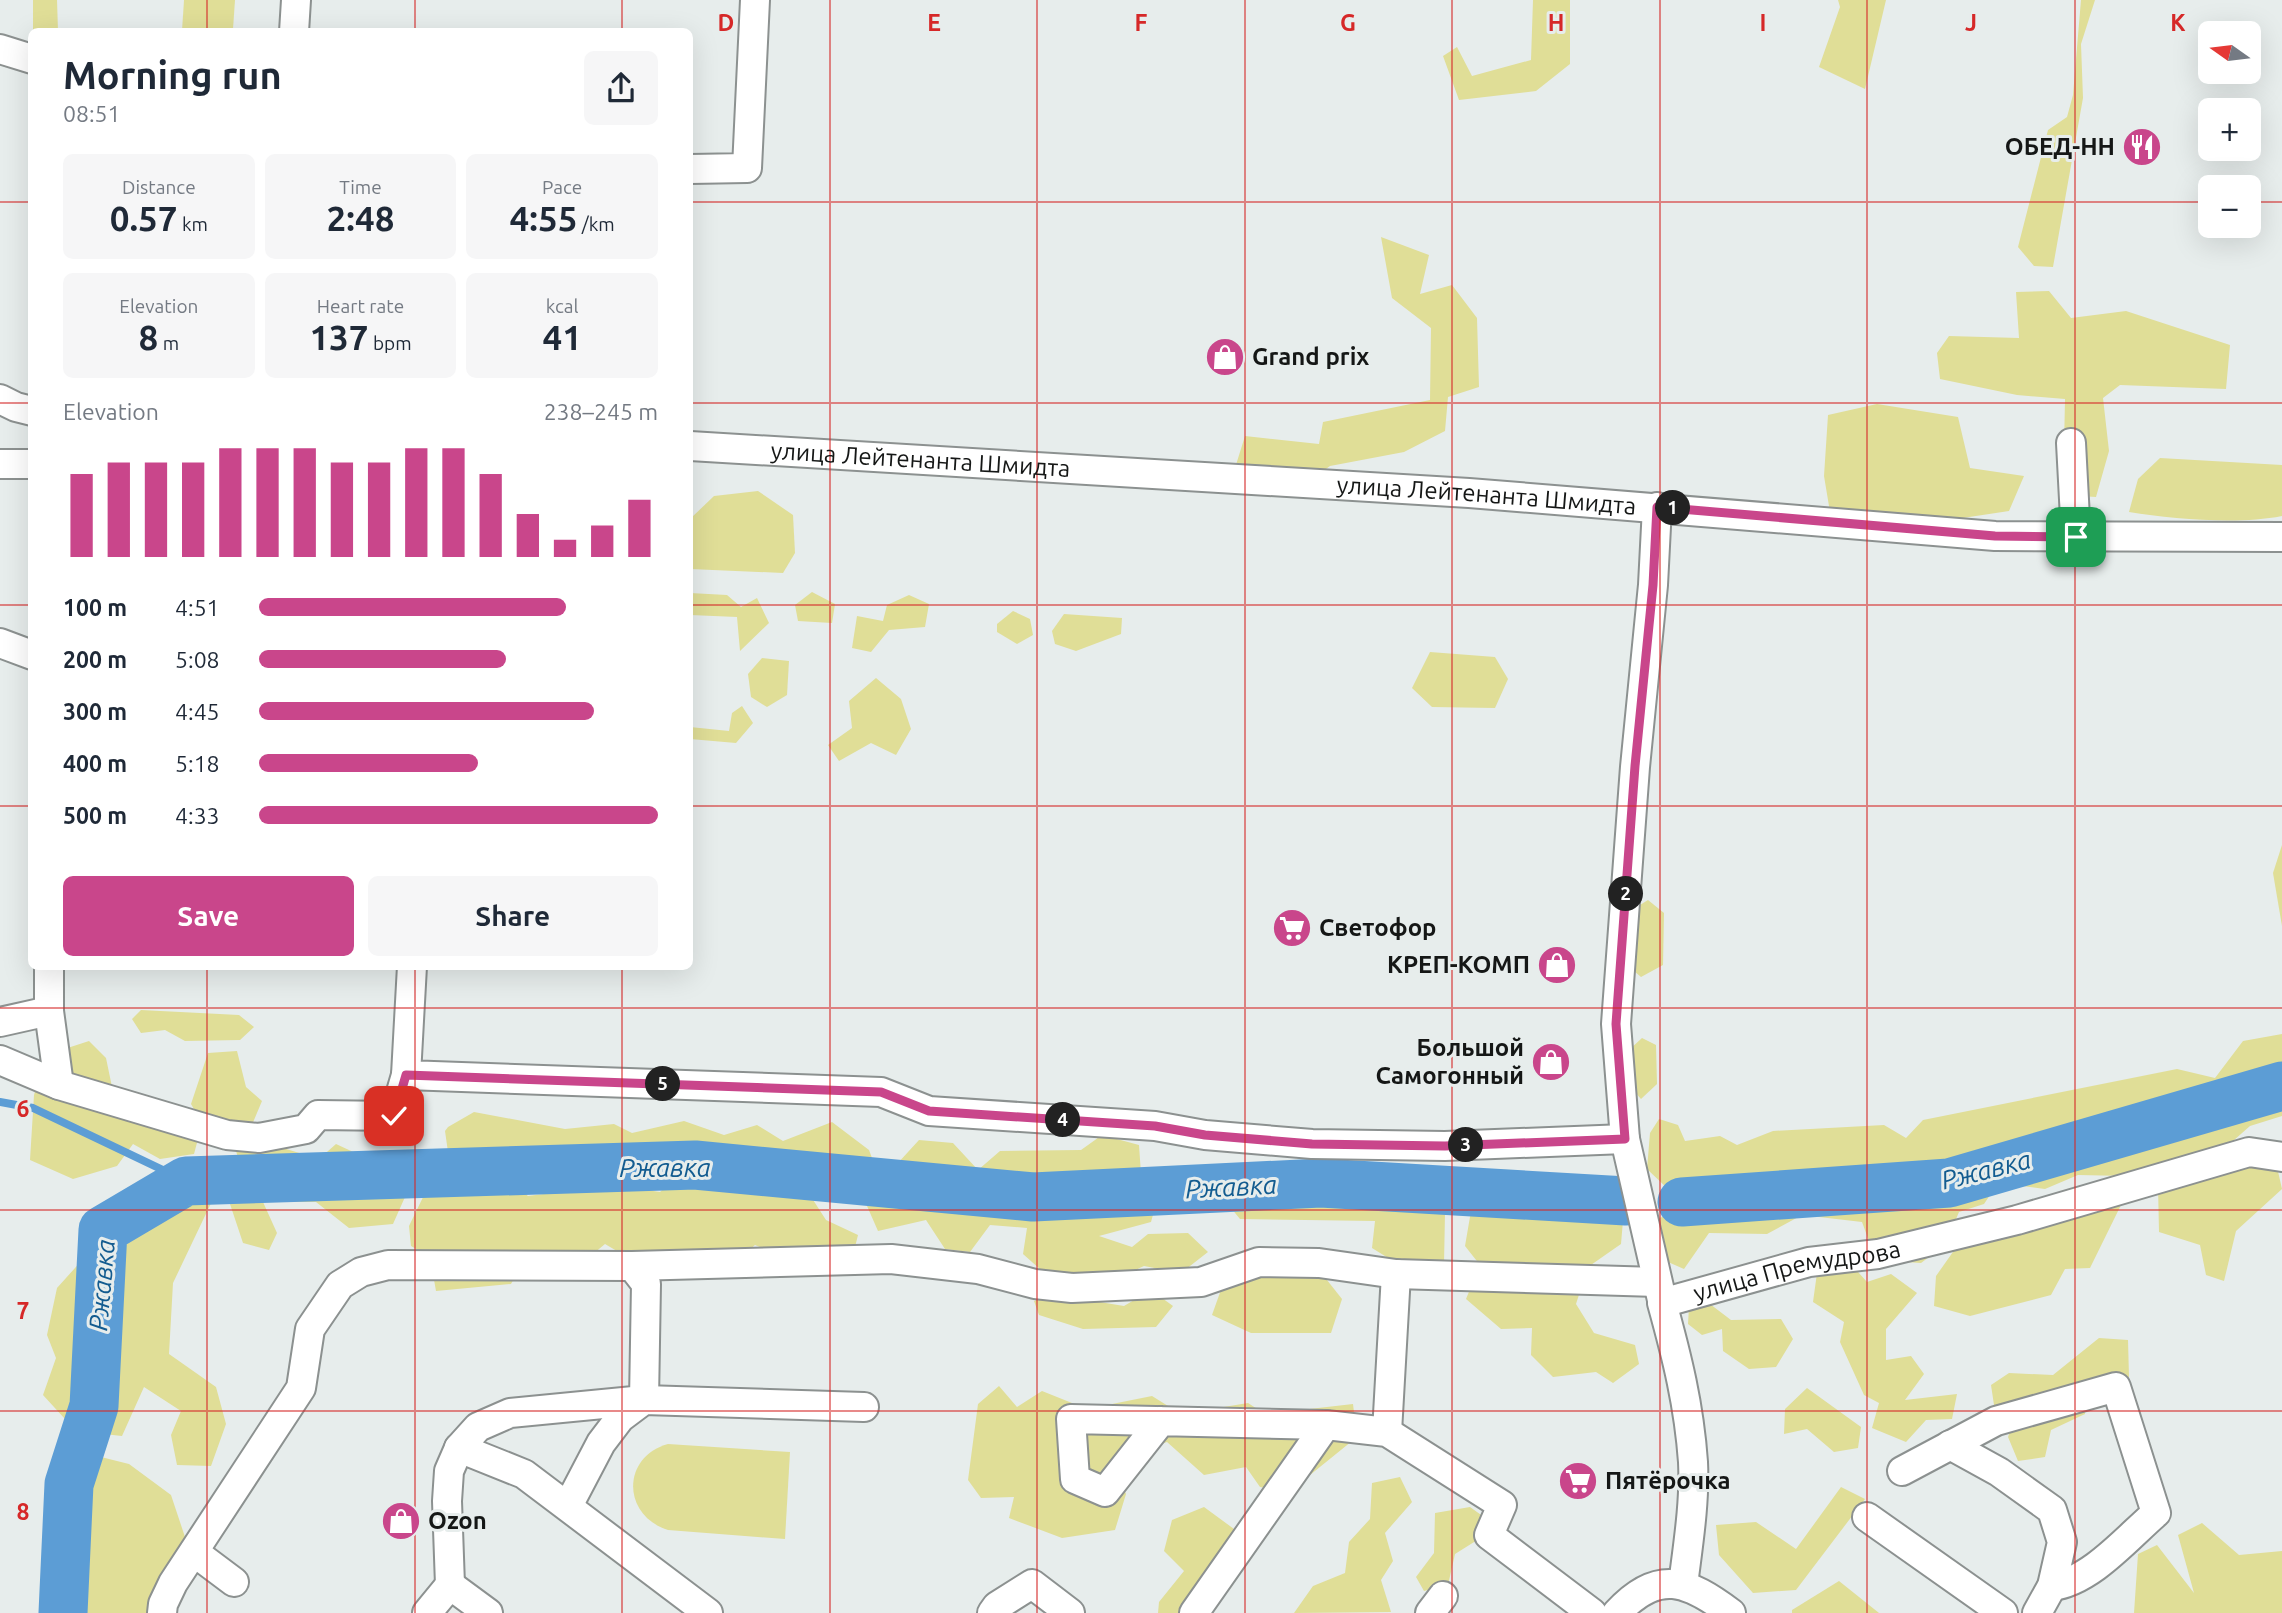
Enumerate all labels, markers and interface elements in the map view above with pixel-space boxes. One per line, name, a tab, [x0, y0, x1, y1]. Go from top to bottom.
text: D	[718, 10, 734, 35]
text: E	[927, 10, 941, 35]
text: F	[1135, 10, 1148, 35]
text: G	[1340, 10, 1356, 35]
text: H	[1548, 10, 1564, 35]
text: I	[1760, 10, 1766, 35]
text: J	[1965, 10, 1977, 35]
text: K	[2170, 10, 2186, 35]
north arrow	[2198, 21, 2261, 84]
map controls	[2198, 21, 2261, 238]
button: share	[584, 51, 658, 125]
text: Morning run	[63, 54, 282, 96]
button: +	[2198, 98, 2261, 161]
text: 08:51	[63, 101, 121, 126]
restaurant icon: ОБЕД-НН	[2121, 126, 2163, 168]
place label: ОБЕД-НН	[2005, 133, 2115, 160]
button: −	[2198, 175, 2261, 238]
text: Distance	[122, 176, 196, 198]
text: Time	[339, 176, 382, 198]
text: Pace	[542, 176, 582, 198]
text: 0.57	[110, 198, 178, 238]
text: 2:48	[327, 198, 394, 238]
text: 4:55	[510, 198, 577, 238]
text: km	[178, 213, 208, 235]
text: /km	[577, 213, 615, 235]
text: Elevation	[119, 295, 198, 317]
text: Heart rate	[317, 295, 404, 317]
text: kcal	[546, 295, 579, 317]
text: 8	[139, 317, 158, 357]
text: 137	[309, 317, 369, 357]
text: 41	[542, 317, 582, 357]
text: m	[158, 332, 179, 354]
text: bpm	[369, 332, 412, 354]
shop icon: Grand prix	[1204, 336, 1246, 378]
place label: Grand prix	[1252, 343, 1369, 370]
text: Elevation	[63, 399, 159, 424]
text: 238–245 m	[544, 399, 658, 424]
street label: улица Лейтенанта Шмидта	[770, 437, 1071, 482]
street label: улица Лейтенанта Шмидта	[1336, 471, 1637, 520]
pin: 1	[1656, 490, 1690, 526]
text: 1	[1667, 496, 1678, 518]
pin	[2046, 507, 2106, 567]
icon: arrive	[2057, 518, 2095, 556]
text: 100 m	[63, 595, 127, 620]
text: 4:51	[175, 595, 220, 620]
text: 200 m	[63, 647, 127, 672]
text: 5:08	[175, 647, 220, 672]
text: 300 m	[63, 699, 127, 724]
text: 4:45	[175, 699, 220, 724]
text: 400 m	[63, 751, 127, 776]
text: 5:18	[175, 751, 220, 776]
text: 500 m	[63, 803, 127, 828]
text: 4:33	[175, 803, 220, 828]
button: Save	[63, 876, 354, 956]
button: Share	[368, 876, 658, 956]
pin: 2	[1608, 876, 1644, 912]
text: 2	[1620, 882, 1631, 904]
supermarket icon: Светофор	[1271, 907, 1313, 949]
place label: Светофор	[1319, 914, 1436, 941]
shop icon: КРЕП-КОМП	[1536, 944, 1578, 986]
place label: КРЕП-КОМП	[1387, 951, 1530, 978]
place label: Большой Самогонный	[1376, 1034, 1524, 1089]
shop icon: Большой Самогонный	[1530, 1041, 1572, 1083]
pin: 5	[646, 1066, 680, 1102]
text: 5	[657, 1072, 668, 1094]
pin	[364, 1086, 424, 1146]
text: 6	[17, 1096, 30, 1121]
icon: check	[375, 1097, 413, 1135]
pin: 4	[1046, 1102, 1080, 1138]
text: 4	[1057, 1108, 1068, 1130]
pin: 3	[1448, 1128, 1484, 1162]
text: 3	[1460, 1133, 1471, 1155]
water label: Ржавка	[1938, 1144, 2034, 1195]
water label: Ржавка	[619, 1153, 711, 1182]
water label: Ржавка	[1185, 1170, 1277, 1203]
street label: улица Премудрова	[1690, 1235, 1903, 1307]
water label: Ржавка	[83, 1238, 120, 1332]
text: 7	[17, 1298, 29, 1323]
supermarket icon: Пятёрочка	[1557, 1460, 1599, 1502]
place label: Пятёрочка	[1605, 1467, 1731, 1494]
text: 8	[17, 1499, 29, 1524]
shop icon: Ozon	[380, 1500, 422, 1542]
place label: Ozon	[428, 1507, 487, 1534]

